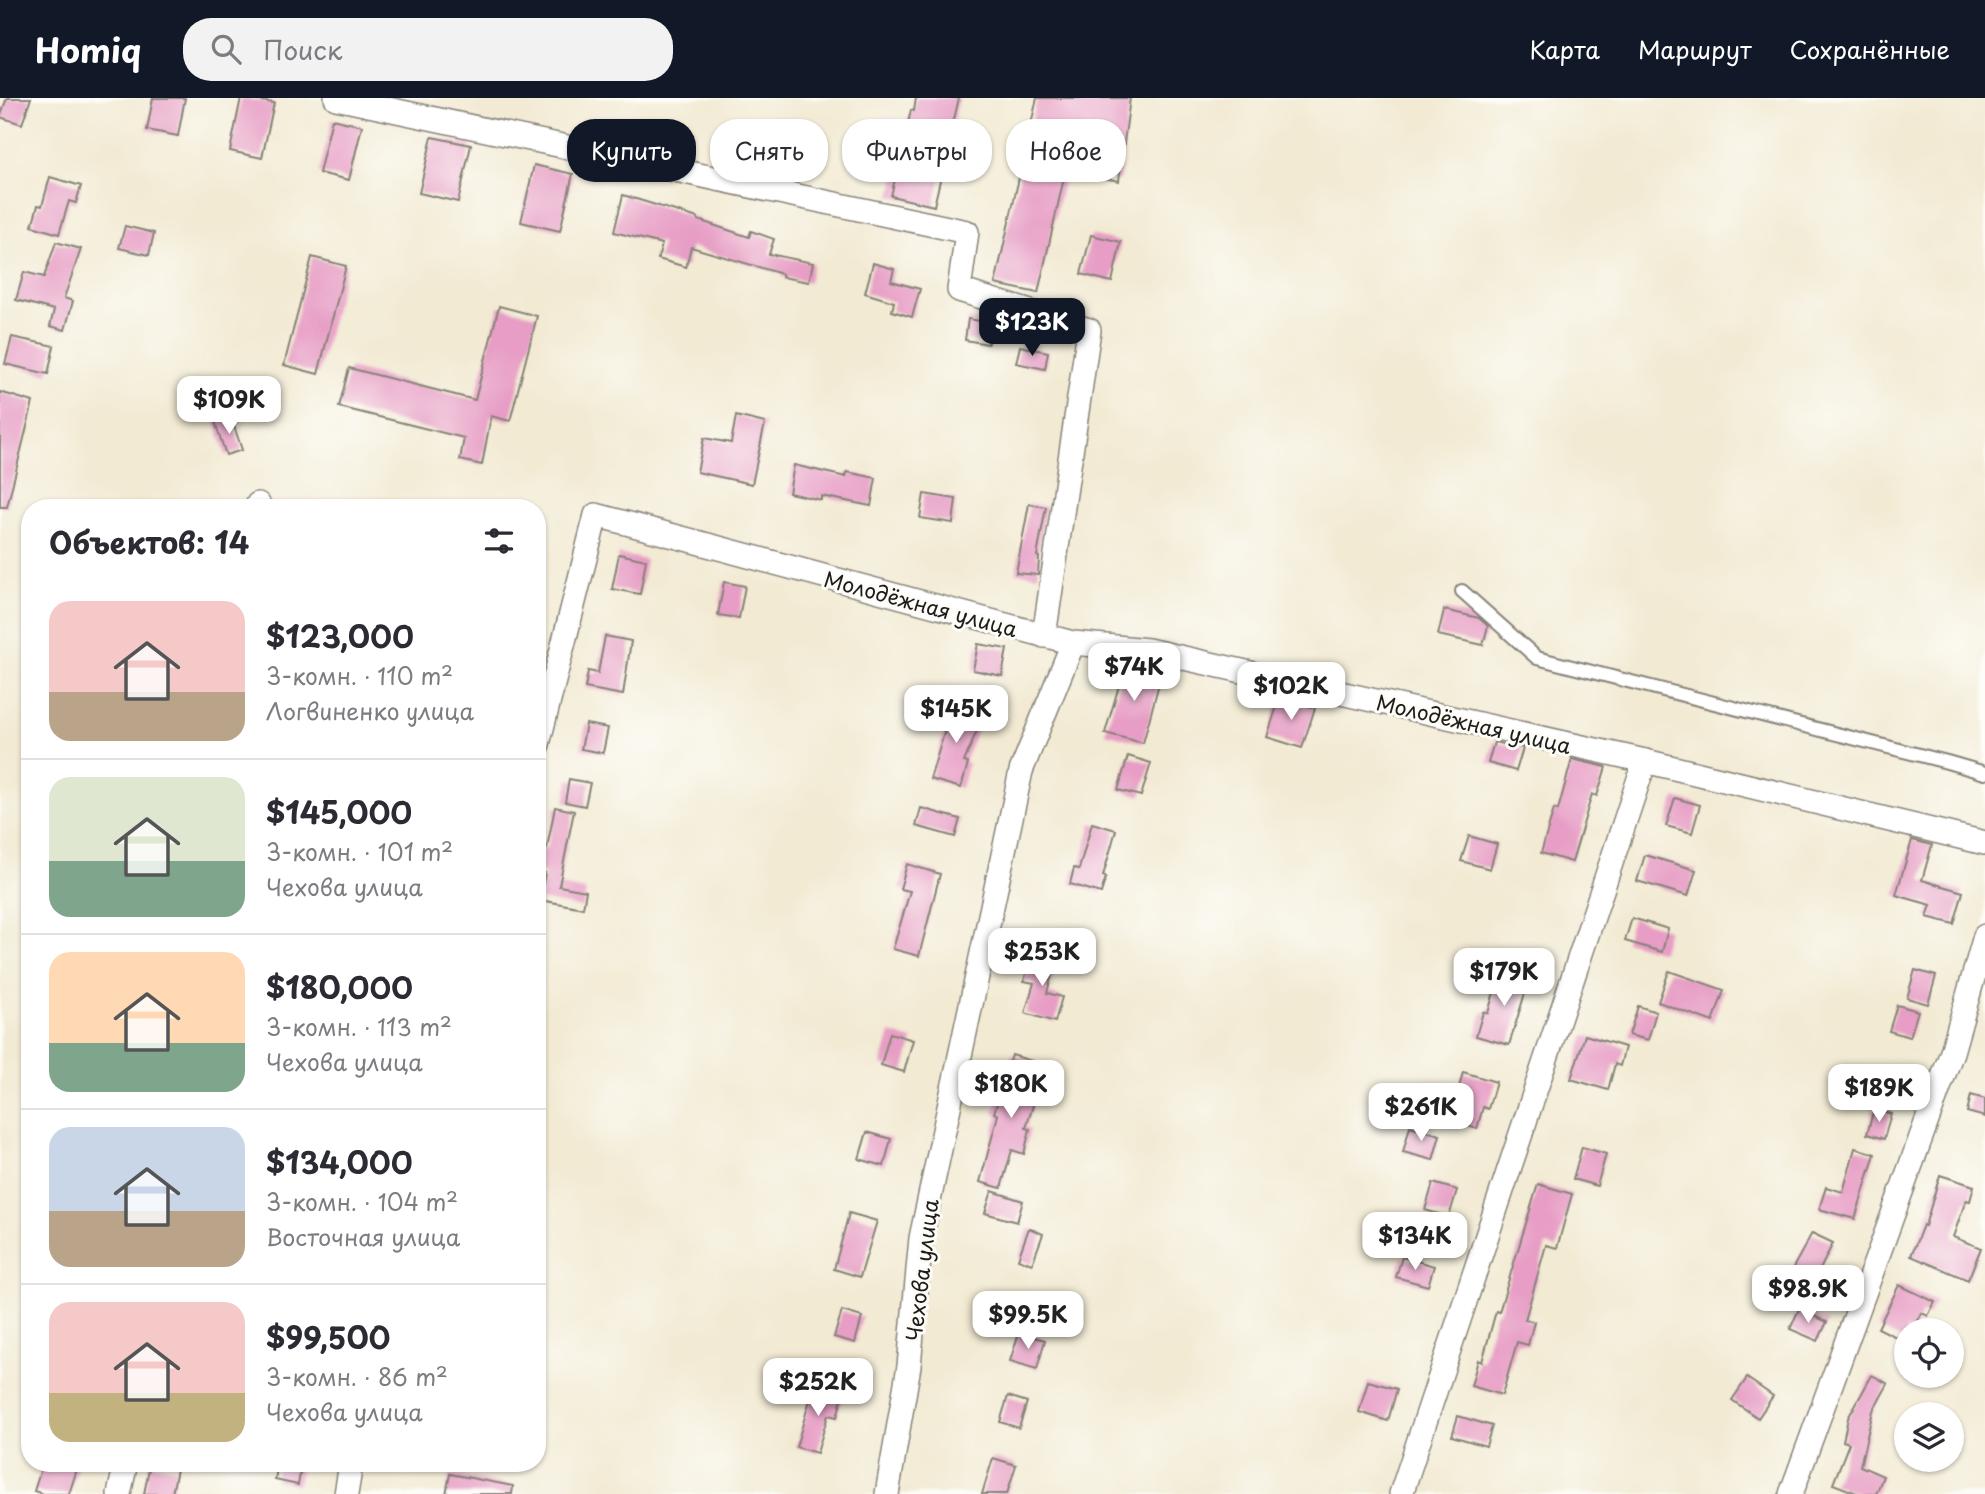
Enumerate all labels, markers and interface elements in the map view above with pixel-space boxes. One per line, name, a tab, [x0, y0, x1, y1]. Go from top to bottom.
search box	[183, 18, 673, 81]
text: Homiq	[35, 24, 141, 74]
icon: search	[207, 30, 245, 68]
text: Поиск	[263, 30, 342, 69]
text: Карта	[1529, 31, 1600, 67]
text: Маршрут	[1638, 31, 1752, 67]
text: Сохранённые	[1790, 31, 1950, 67]
chip: Купить	[567, 119, 696, 182]
chip: Снять	[710, 119, 828, 182]
chip: Фильтры	[842, 119, 992, 182]
chip: Новое	[1006, 119, 1126, 182]
pin: $123K	[983, 299, 1081, 358]
text: $123K	[995, 303, 1069, 338]
pin: $109K	[180, 376, 278, 436]
text: $109K	[193, 381, 265, 416]
text: Объектов: 14	[49, 519, 249, 564]
icon: filters	[480, 522, 518, 560]
street label: Молодёжная улица	[821, 562, 1022, 644]
text: $123,000	[266, 613, 414, 658]
icon: home	[105, 629, 189, 713]
pin: $74K	[1093, 644, 1175, 703]
text: $74K	[1104, 648, 1164, 683]
text: 3-комн. · 110 m²	[266, 658, 453, 693]
pin: $102K	[1242, 662, 1340, 722]
text: $102K	[1253, 667, 1329, 702]
street label: Молодёжная улица	[1373, 685, 1575, 761]
pin: $145K	[907, 686, 1005, 745]
text: $145K	[920, 690, 992, 725]
text: Логвиненко улица	[266, 693, 474, 728]
text: $145,000	[266, 789, 412, 834]
icon: home	[105, 805, 189, 889]
text: 3-комн. · 101 m²	[266, 834, 453, 869]
text: Чехова улица	[266, 869, 423, 904]
pin: $253K	[993, 928, 1091, 988]
text: $253K	[1004, 933, 1080, 968]
pin: $179K	[1455, 948, 1553, 1008]
text: $179K	[1470, 953, 1538, 988]
text: $180,000	[266, 964, 413, 1009]
icon: home	[105, 980, 189, 1064]
text: 3-комн. · 113 m²	[266, 1009, 452, 1044]
text: Чехова улица	[266, 1044, 423, 1079]
pin: $180K	[962, 1060, 1060, 1120]
text: $180K	[974, 1065, 1048, 1100]
pin: $189K	[1830, 1065, 1928, 1124]
text: $189K	[1844, 1069, 1914, 1104]
pin: $261K	[1372, 1084, 1470, 1143]
text: $261K	[1385, 1088, 1457, 1123]
text: $134,000	[266, 1139, 413, 1184]
icon: home	[105, 1155, 189, 1239]
text: 3-комн. · 104 m²	[266, 1184, 458, 1219]
street label: Чехова улица	[896, 1196, 946, 1343]
pin: $134K	[1366, 1212, 1464, 1272]
text: $134K	[1378, 1217, 1452, 1252]
text: Восточная улица	[266, 1219, 460, 1254]
pin: $98.9K	[1751, 1266, 1865, 1325]
text: $98.9K	[1768, 1270, 1848, 1305]
pin: $99.5K	[971, 1292, 1085, 1351]
text: $99.5K	[989, 1296, 1067, 1331]
text: $99,500	[266, 1314, 391, 1359]
map controls	[1894, 1318, 1964, 1472]
button: locate	[1894, 1318, 1964, 1388]
icon: home	[105, 1330, 189, 1414]
pin: $252K	[769, 1358, 867, 1418]
text: 3-комн. · 86 m²	[266, 1359, 448, 1394]
text: $252K	[779, 1363, 857, 1398]
text: Чехова улица	[266, 1394, 423, 1429]
button: layers	[1894, 1402, 1964, 1472]

